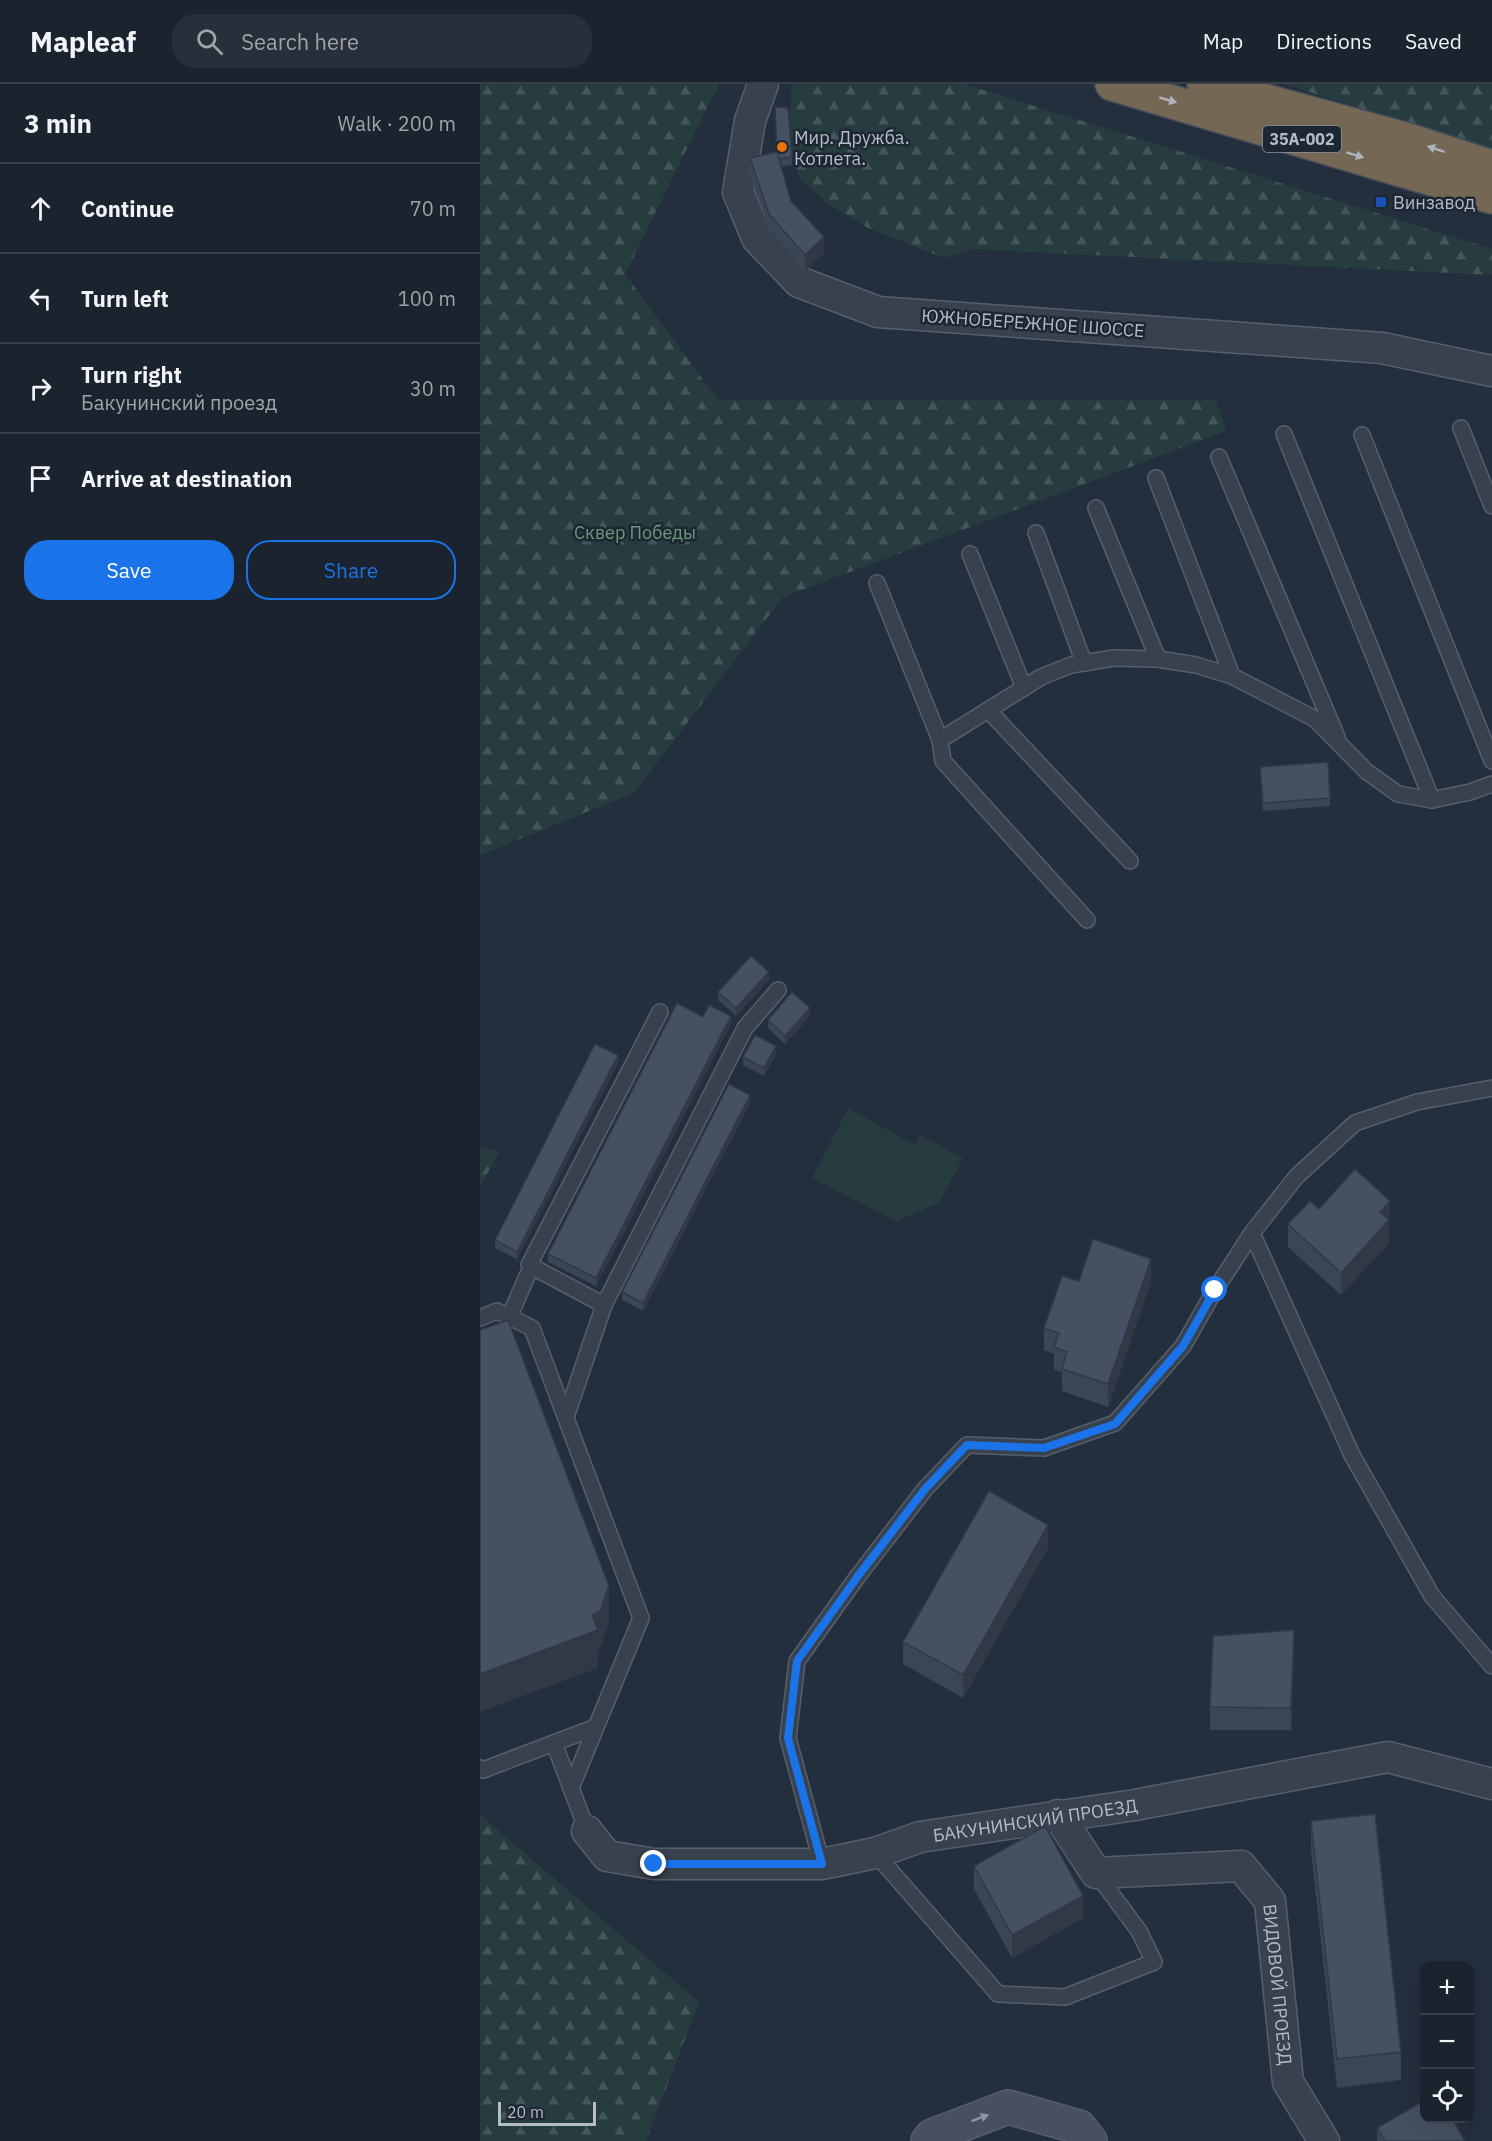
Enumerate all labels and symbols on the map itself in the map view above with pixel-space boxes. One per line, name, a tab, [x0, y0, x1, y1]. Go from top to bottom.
one-way arrow	[1159, 96, 1177, 105]
place label: Мир. Дружба. Котлета.	[794, 126, 910, 170]
road number: 35А-002	[1263, 126, 1341, 152]
marker: Мир. Дружба. Котлета.	[775, 140, 789, 154]
one-way arrow	[1427, 144, 1445, 153]
one-way arrow	[1346, 151, 1364, 160]
place label: Винзавод	[1393, 191, 1476, 214]
marker: Винзавод	[1374, 195, 1388, 209]
street label: ЮЖНОБЕРЕЖНОЕ ШОССЕ	[921, 304, 1145, 342]
park label: Сквер Победы	[574, 521, 696, 544]
route start	[1201, 1276, 1227, 1302]
street label: БАКУНИНСКИЙ ПРОЕЗД	[931, 1793, 1139, 1846]
route end	[640, 1850, 666, 1876]
street label: ВИДОВОЙ ПРОЕЗД	[1259, 1903, 1298, 2066]
scale bar	[498, 2099, 596, 2126]
one-way arrow	[972, 2112, 990, 2122]

